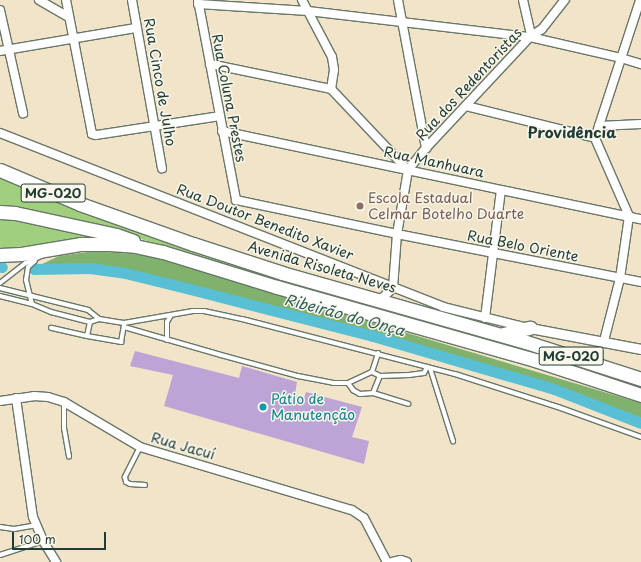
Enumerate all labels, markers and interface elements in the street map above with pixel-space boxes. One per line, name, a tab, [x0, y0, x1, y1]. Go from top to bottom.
street label: Rua Cinco de Julho	[140, 16, 180, 148]
street label: Rua dos Redentoristas	[412, 23, 526, 145]
street label: Rua Coluna Prestes	[208, 32, 250, 164]
district label: Providência	[528, 123, 616, 141]
street label: Rua Manhuara	[382, 143, 486, 181]
street label: Rua Doutor Benedito Xavier	[174, 181, 356, 263]
road number: MG-020	[20, 182, 86, 204]
place label: Escola Estadual Celmar Botelho Duarte	[368, 190, 525, 222]
marker: Escola Estadual Celmar Botelho Duarte	[355, 201, 365, 211]
street label: Rua Belo Oriente	[465, 227, 581, 265]
street label: Avenida Risoleta Neves	[245, 238, 399, 296]
water label: Ribeirão do Onça	[283, 289, 407, 339]
road number: MG-020	[538, 345, 604, 367]
place label: Pátio de Manutenção	[271, 391, 355, 424]
marker: Pátio de Manutenção	[258, 402, 268, 412]
street label: Rua Jacuí	[148, 429, 218, 463]
scale bar	[14, 524, 108, 550]
text: 100 m	[19, 530, 56, 548]

